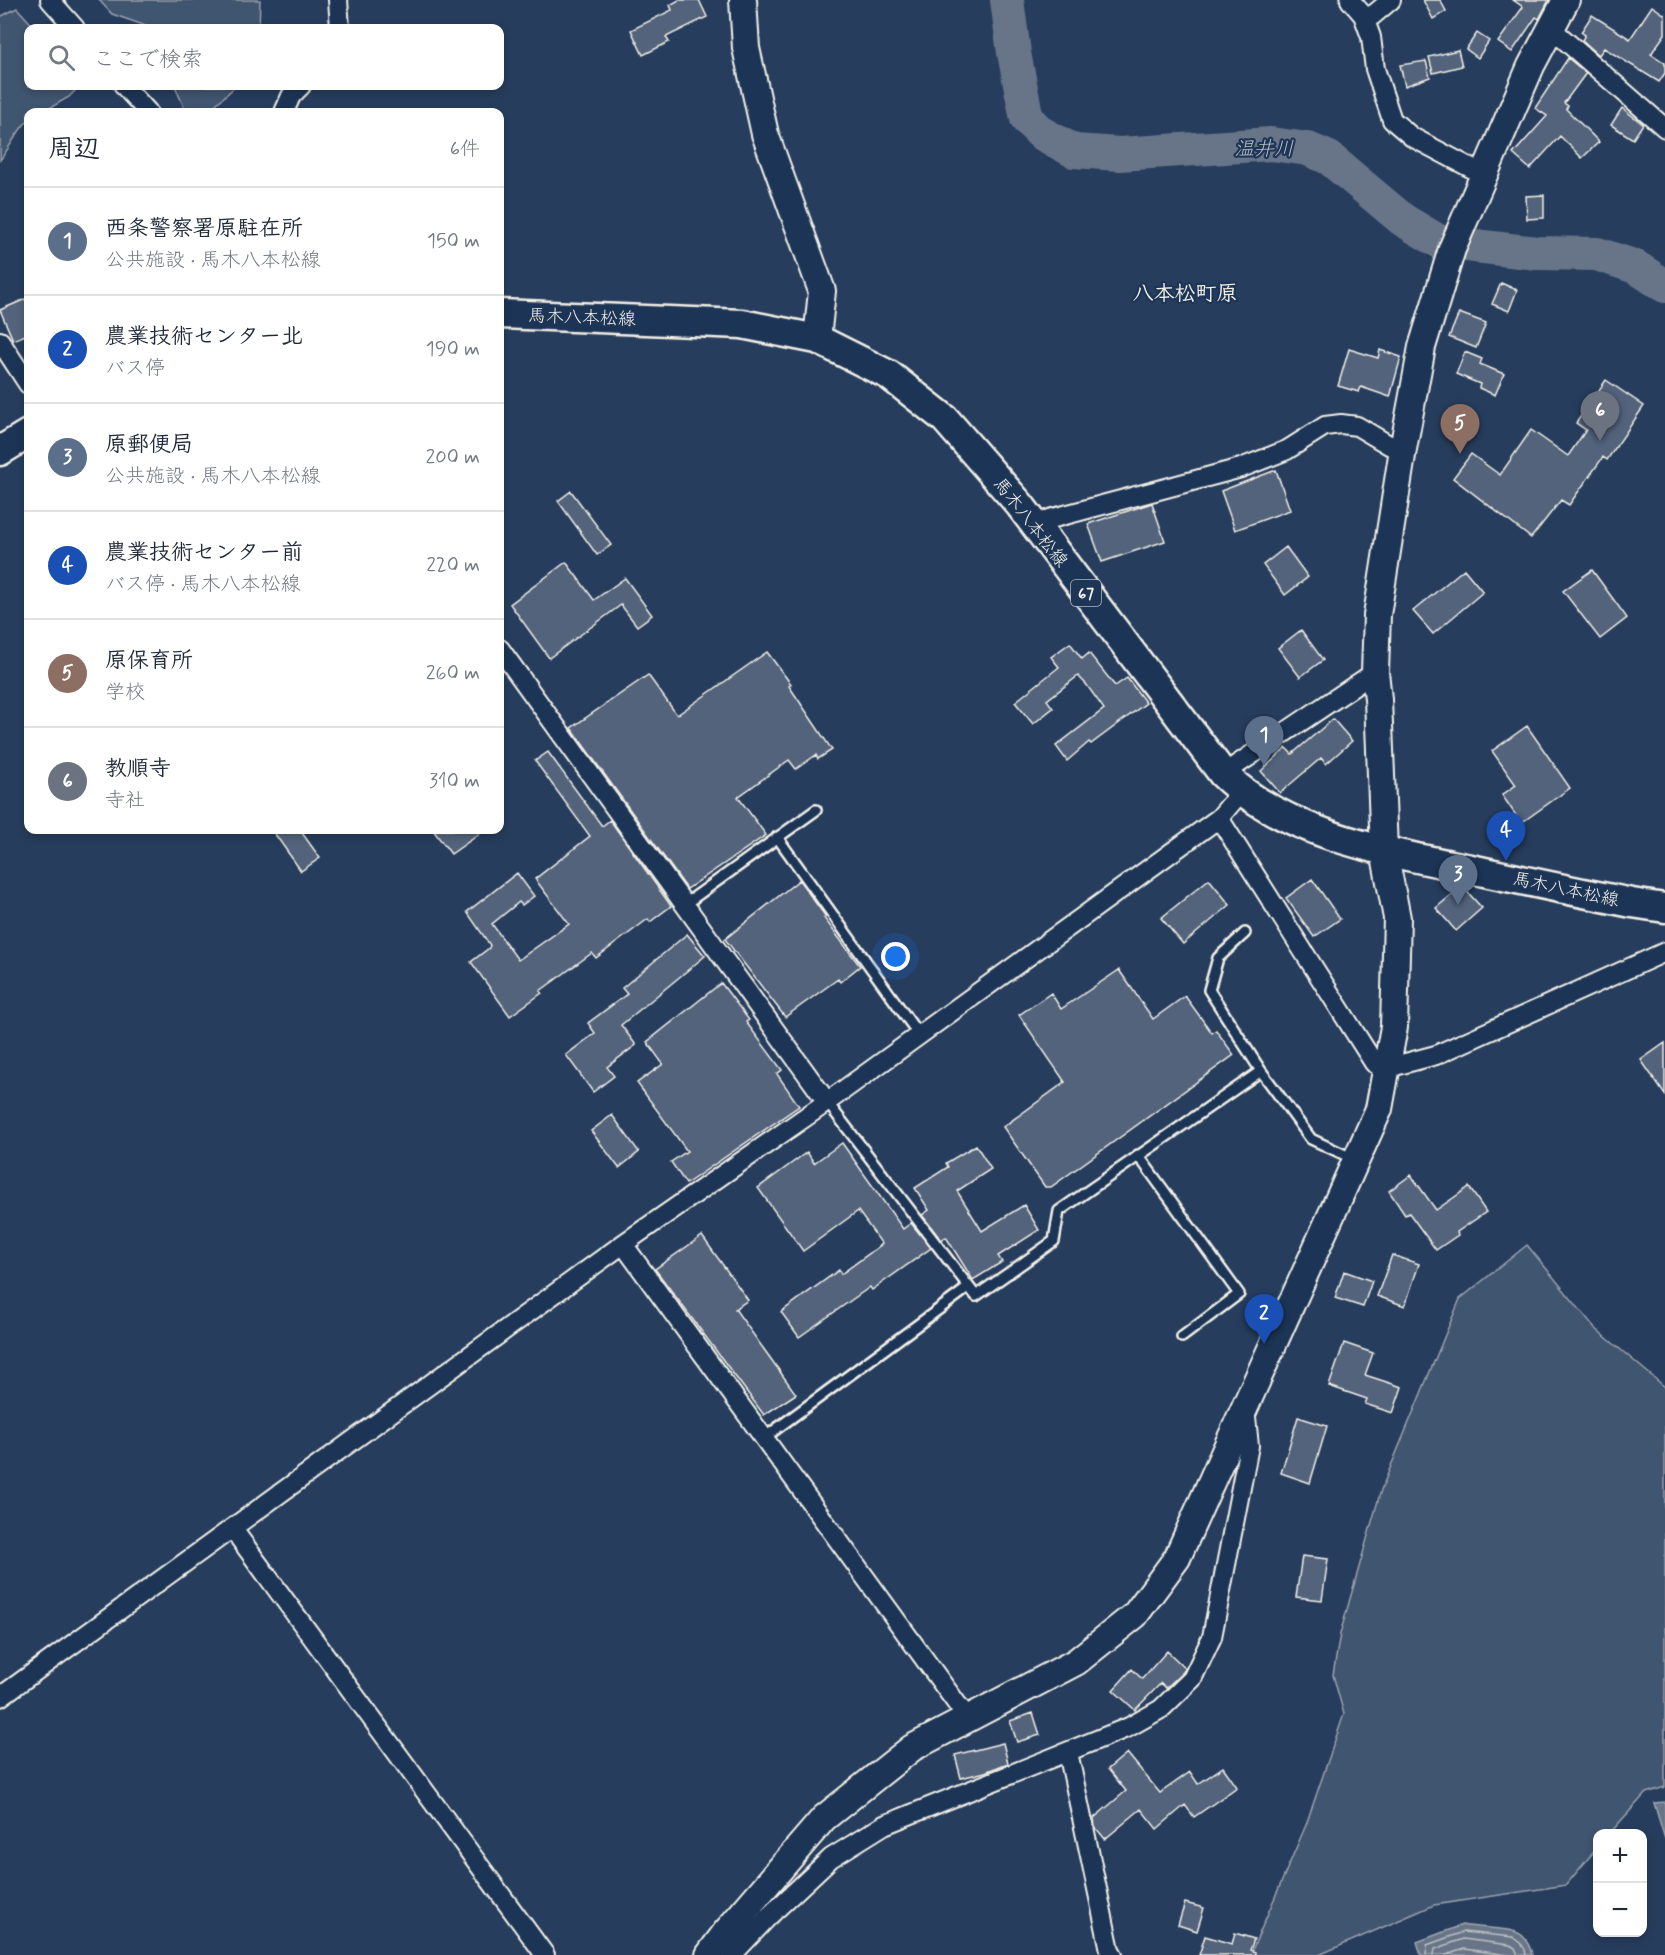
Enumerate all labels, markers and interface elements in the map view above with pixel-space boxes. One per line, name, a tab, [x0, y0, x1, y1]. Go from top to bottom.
search box	[24, 24, 504, 90]
icon: search	[45, 41, 78, 74]
text: ここで検索	[93, 46, 203, 74]
text: 周辺	[48, 133, 100, 167]
text: 6件	[450, 136, 480, 163]
water label: 温井川	[1234, 136, 1294, 163]
text: 西条警察署原駐在所	[105, 215, 303, 243]
text: 1	[63, 228, 72, 255]
text: 150 m	[427, 228, 480, 255]
text: 公共施設 · 馬木八本松線	[105, 247, 320, 274]
district label: 八本松町原	[1133, 280, 1238, 308]
street label: 馬木八本松線	[528, 304, 636, 332]
text: 農業技術センター北	[105, 323, 303, 351]
text: 2	[63, 336, 72, 363]
text: 190 m	[426, 336, 480, 363]
text: バス停	[105, 355, 165, 382]
pin: 6	[1580, 392, 1620, 441]
pin: 5	[1440, 404, 1480, 454]
text: 原郵便局	[105, 431, 193, 459]
text: 3	[63, 444, 72, 471]
text: 200 m	[425, 444, 480, 471]
text: 公共施設 · 馬木八本松線	[105, 463, 320, 490]
street label: 馬木八本松線	[988, 473, 1073, 573]
text: 農業技術センター前	[105, 539, 303, 567]
text: 4	[62, 552, 73, 579]
text: 220 m	[426, 552, 480, 579]
text: バス停 · 馬木八本松線	[105, 571, 300, 598]
road number: 67	[1071, 580, 1101, 606]
text: 原保育所	[105, 647, 193, 675]
text: 5	[62, 660, 74, 687]
text: 260 m	[426, 660, 480, 687]
text: 学校	[105, 679, 145, 706]
pin: 1	[1244, 716, 1284, 766]
text: 教順寺	[105, 755, 171, 783]
text: 6	[62, 768, 73, 795]
text: 310 m	[429, 768, 480, 795]
text: 寺社	[105, 787, 145, 814]
pin: 4	[1486, 812, 1526, 861]
pin: 3	[1438, 856, 1478, 905]
street label: 馬木八本松線	[1510, 867, 1621, 913]
your location	[881, 942, 910, 971]
pin: 2	[1244, 1294, 1284, 1344]
map controls	[1593, 1829, 1647, 1937]
button: +	[1593, 1829, 1647, 1883]
button: −	[1593, 1883, 1647, 1937]

